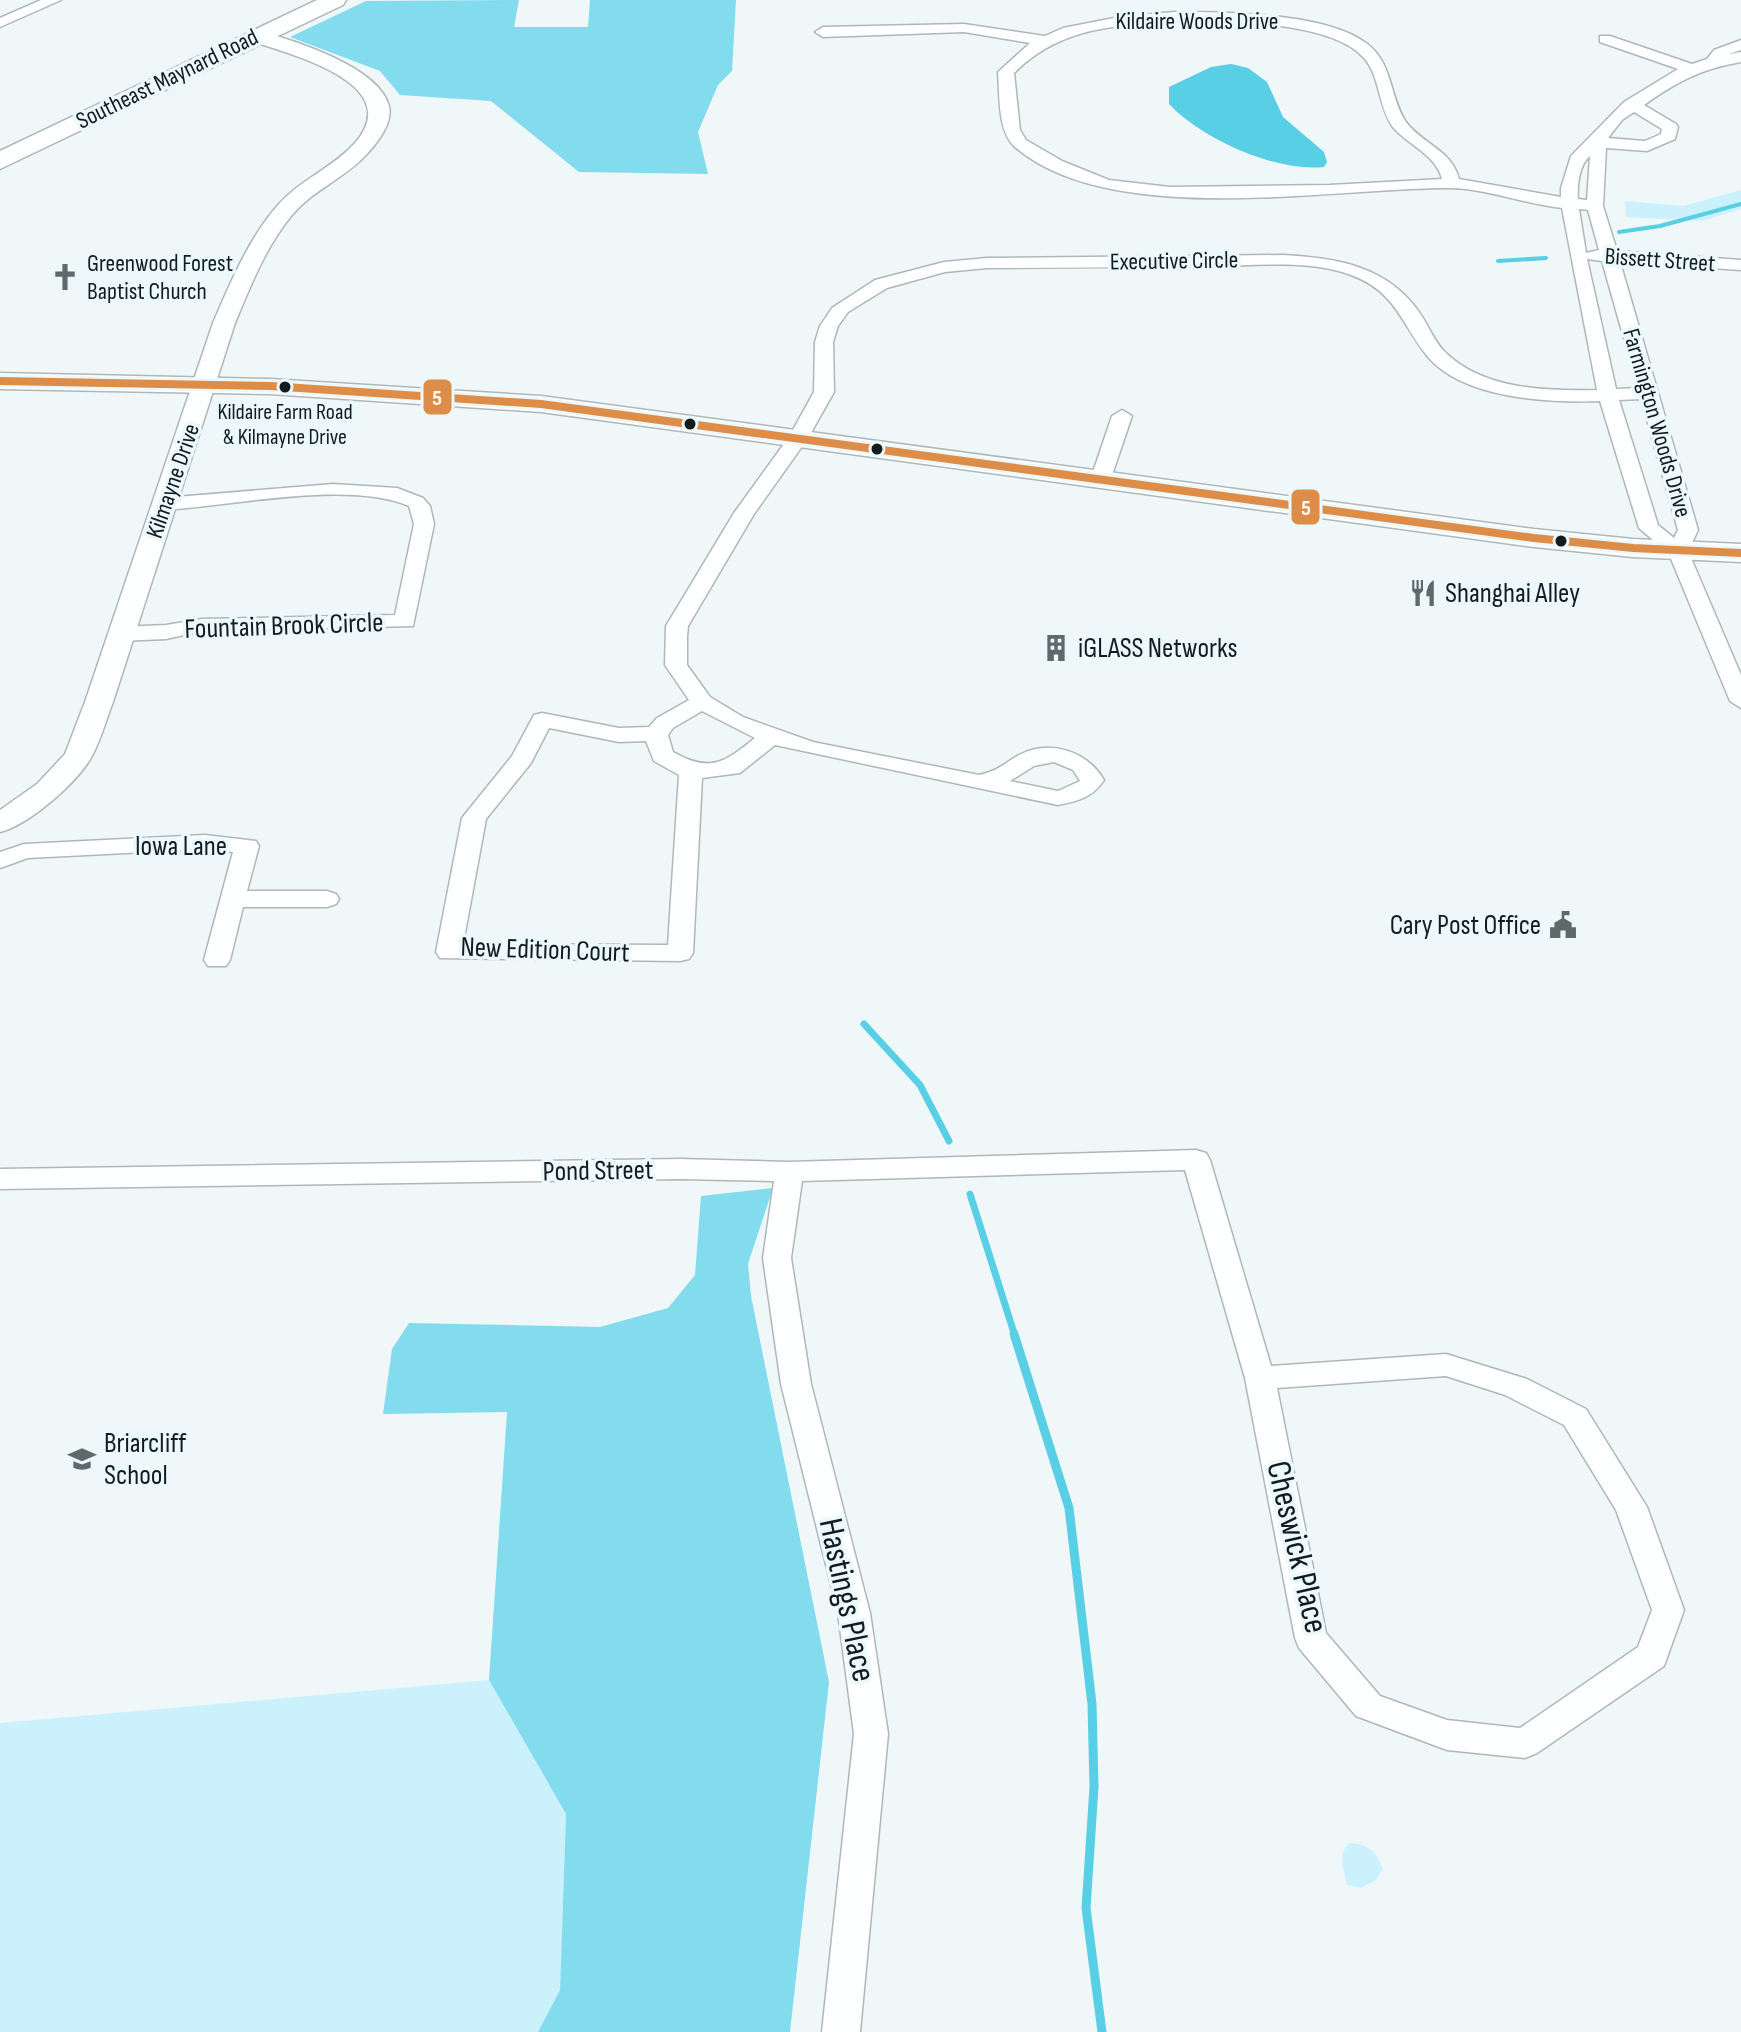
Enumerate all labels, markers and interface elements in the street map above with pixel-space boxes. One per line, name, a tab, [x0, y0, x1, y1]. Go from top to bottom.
street label: Kildaire Woods Drive	[1115, 7, 1279, 36]
street label: Southeast Maynard Road	[71, 22, 263, 136]
street label: Bissett Street	[1604, 242, 1716, 278]
street label: Executive Circle	[1110, 245, 1238, 277]
place label: Greenwood Forest Baptist Church	[87, 249, 233, 306]
church icon: Greenwood Forest Baptist Church	[50, 262, 80, 292]
street label: Farmington Woods Drive	[1616, 325, 1698, 521]
line badge: 5	[422, 378, 453, 416]
marker: Kildaire Farm Road & Kilmayne Drive	[277, 379, 293, 395]
text: 5	[432, 385, 442, 412]
place label: Kildaire Farm Road & Kilmayne Drive	[217, 399, 353, 451]
unlabelled marker	[682, 416, 698, 432]
street label: Kilmayne Drive	[140, 420, 206, 542]
unlabelled marker	[869, 441, 885, 457]
line badge: 5	[1290, 488, 1321, 526]
text: 5	[1301, 495, 1311, 522]
unlabelled marker	[1553, 533, 1569, 549]
place label: Shanghai Alley	[1445, 577, 1580, 610]
restaurant icon: Shanghai Alley	[1408, 578, 1438, 608]
street label: Fountain Brook Circle	[184, 606, 384, 646]
place label: iGLASS Networks	[1078, 632, 1237, 665]
building icon: iGLASS Networks	[1041, 633, 1071, 663]
street label: Iowa Lane	[135, 830, 227, 863]
place label: Cary Post Office	[1390, 909, 1541, 942]
public building icon: Cary Post Office	[1548, 910, 1578, 940]
street label: New Edition Court	[460, 931, 630, 969]
street label: Pond Street	[542, 1154, 654, 1188]
place label: Briarcliff School	[104, 1427, 187, 1492]
school or university icon: Briarcliff School	[67, 1444, 97, 1474]
street label: Cheswick Place	[1257, 1457, 1337, 1637]
street label: Hastings Place	[810, 1515, 884, 1685]

